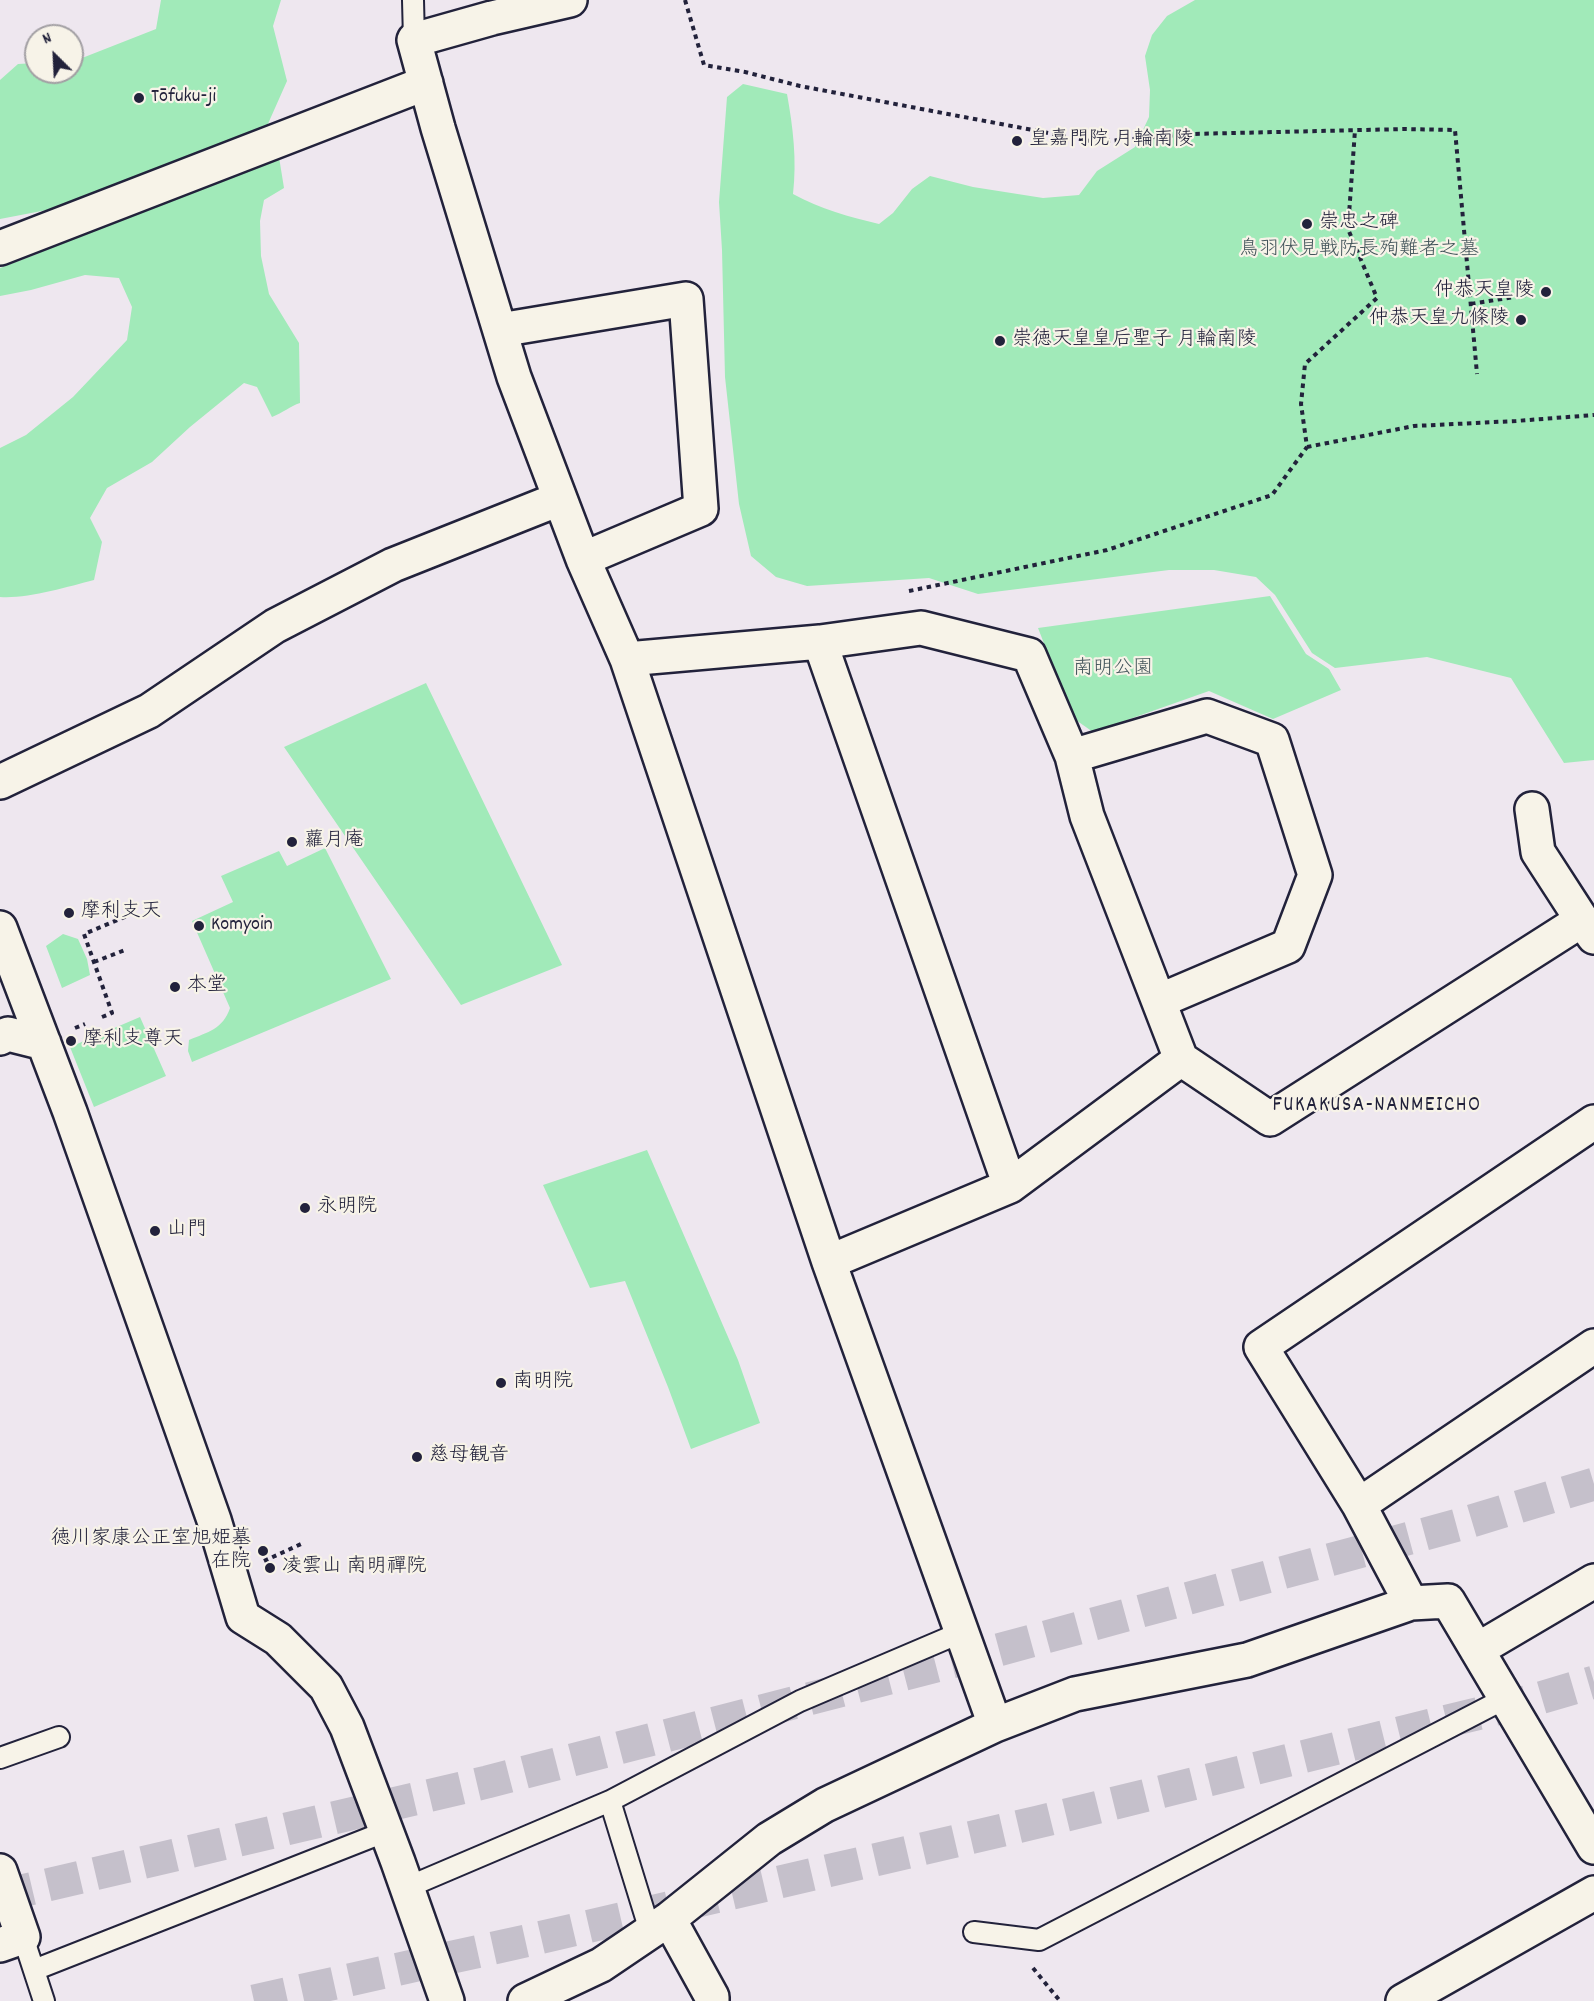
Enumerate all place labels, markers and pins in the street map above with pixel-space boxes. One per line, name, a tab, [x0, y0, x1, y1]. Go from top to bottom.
place label: Tōfuku-ji	[151, 86, 216, 110]
marker: Tōfuku-ji	[132, 91, 146, 105]
place label: 皇嘉門院 月輪南陵	[1029, 129, 1194, 153]
marker: 皇嘉門院 月輪南陵	[1010, 134, 1024, 148]
place label: 崇忠之碑	[1319, 212, 1399, 236]
marker: 崇忠之碑	[1300, 217, 1314, 231]
place label: 仲恭天皇陵	[1434, 280, 1534, 304]
marker: 仲恭天皇陵	[1539, 285, 1553, 299]
place label: 仲恭天皇九條陵	[1369, 308, 1509, 332]
marker: 仲恭天皇九條陵	[1514, 313, 1528, 327]
place label: 崇徳天皇皇后聖子 月輪南陵	[1012, 329, 1257, 353]
marker: 崇徳天皇皇后聖子 月輪南陵	[993, 334, 1007, 348]
place label: 蘿月庵	[304, 830, 364, 854]
marker: 蘿月庵	[285, 835, 299, 849]
place label: 摩利支天	[81, 901, 161, 925]
marker: 摩利支天	[62, 906, 76, 920]
place label: Komyoin	[211, 914, 273, 938]
marker: Komyoin	[192, 919, 206, 933]
place label: 本堂	[187, 975, 227, 999]
marker: 本堂	[168, 980, 182, 994]
place label: 摩利支尊天	[83, 1029, 183, 1053]
marker: 摩利支尊天	[64, 1034, 78, 1048]
place label: 永明院	[317, 1196, 377, 1220]
marker: 永明院	[298, 1201, 312, 1215]
place label: 山門	[167, 1219, 207, 1243]
marker: 山門	[148, 1224, 162, 1238]
place label: 南明院	[513, 1371, 573, 1395]
marker: 南明院	[494, 1376, 508, 1390]
place label: 慈母観音	[429, 1445, 509, 1469]
marker: 慈母観音	[410, 1450, 424, 1464]
place label: 徳川家康公正室旭姫墓 在院	[51, 1528, 251, 1575]
marker: 徳川家康公正室旭姫墓 在院	[256, 1544, 270, 1558]
place label: 凌雲山 南明禪院	[282, 1556, 427, 1580]
marker: 凌雲山 南明禪院	[263, 1561, 277, 1575]

